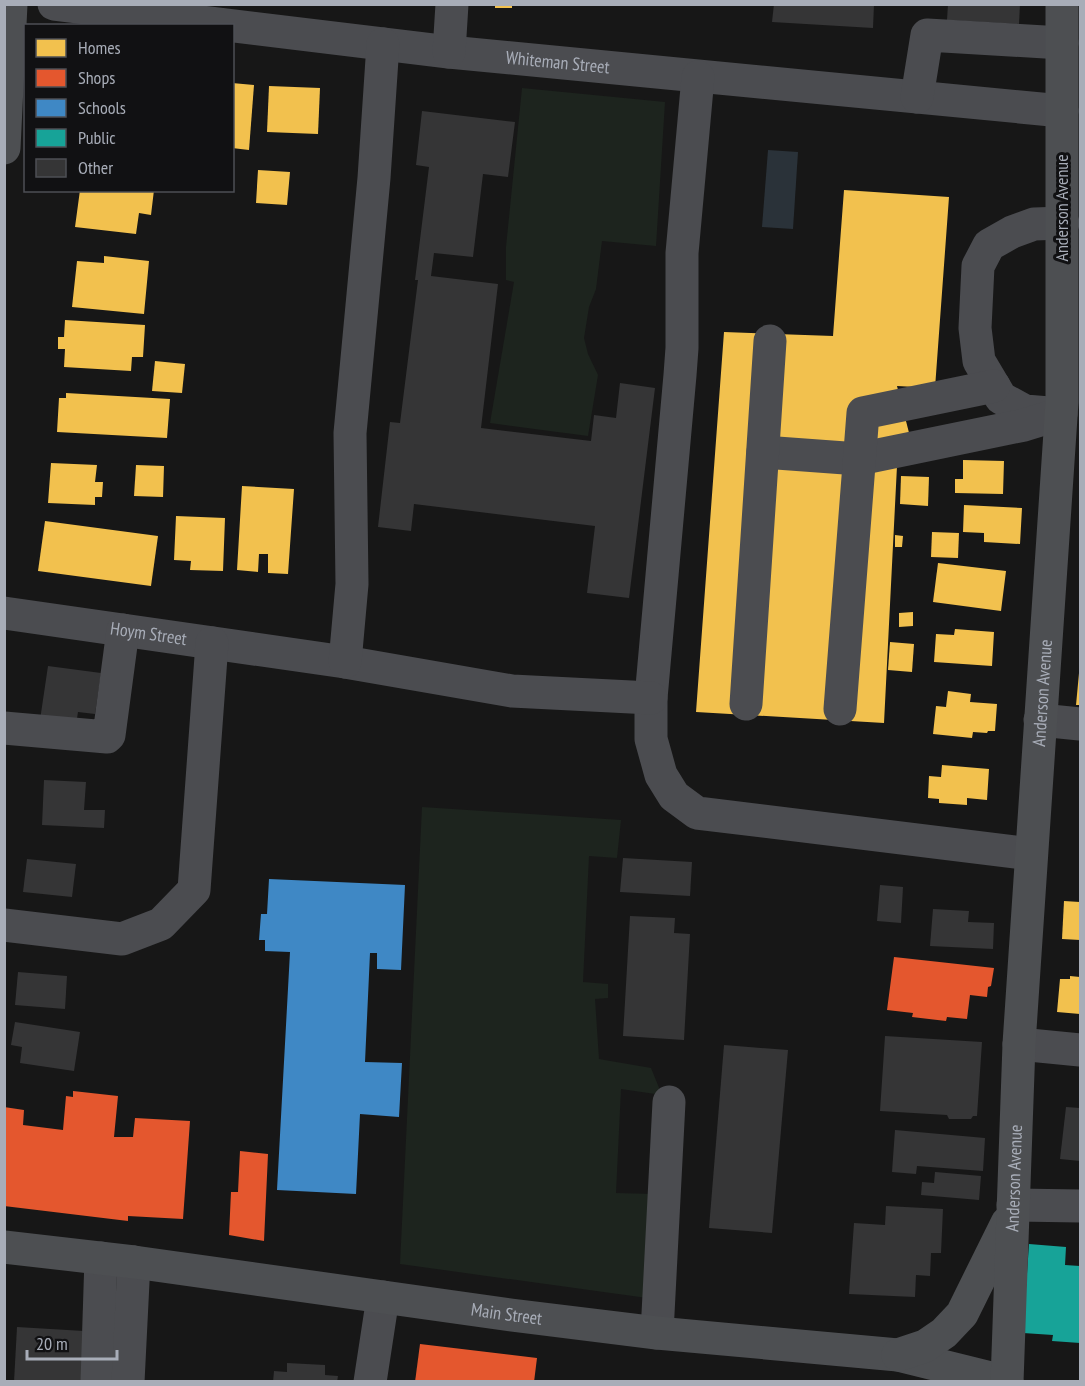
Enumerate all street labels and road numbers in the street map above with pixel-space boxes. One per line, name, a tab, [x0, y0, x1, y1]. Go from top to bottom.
street label: Whiteman Street	[505, 46, 611, 78]
street label: Anderson Avenue	[1050, 154, 1073, 262]
street label: Hoym Street	[109, 616, 188, 650]
street label: Anderson Avenue	[1027, 639, 1057, 747]
street label: Anderson Avenue	[1000, 1124, 1027, 1232]
street label: Main Street	[469, 1297, 544, 1330]

